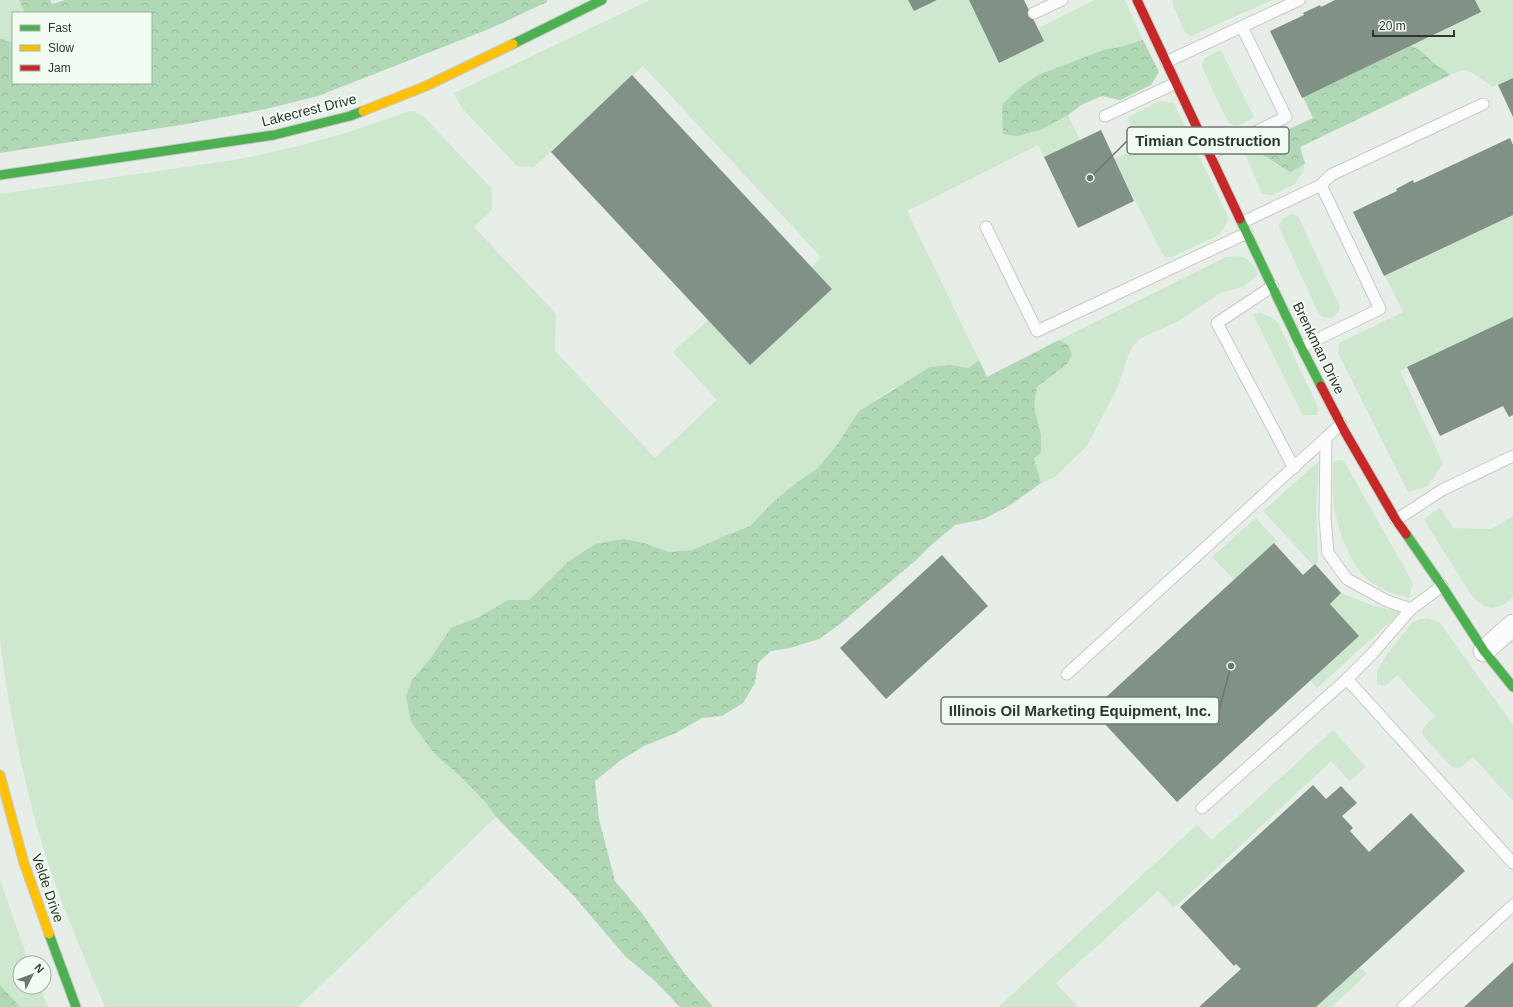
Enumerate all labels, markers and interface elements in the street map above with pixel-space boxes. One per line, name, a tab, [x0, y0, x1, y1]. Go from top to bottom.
legend	[12, 12, 152, 84]
scale bar	[1373, 12, 1454, 38]
text: 20 m	[1379, 19, 1406, 33]
text: Fast	[48, 21, 72, 35]
text: Slow	[48, 41, 74, 55]
text: Jam	[48, 61, 71, 75]
street label: Lakecrest Drive	[260, 90, 358, 130]
callout: Timian Construction	[1127, 127, 1289, 154]
text: Timian Construction	[1135, 132, 1281, 149]
street label: Brenkman Drive	[1290, 299, 1348, 397]
callout: Illinois Oil Marketing Equipment, Inc.	[941, 697, 1219, 724]
text: Illinois Oil Marketing Equipment, Inc.	[949, 702, 1211, 719]
street label: Velde Drive	[29, 852, 67, 925]
north arrow	[12, 955, 52, 995]
text: N	[32, 961, 47, 975]

